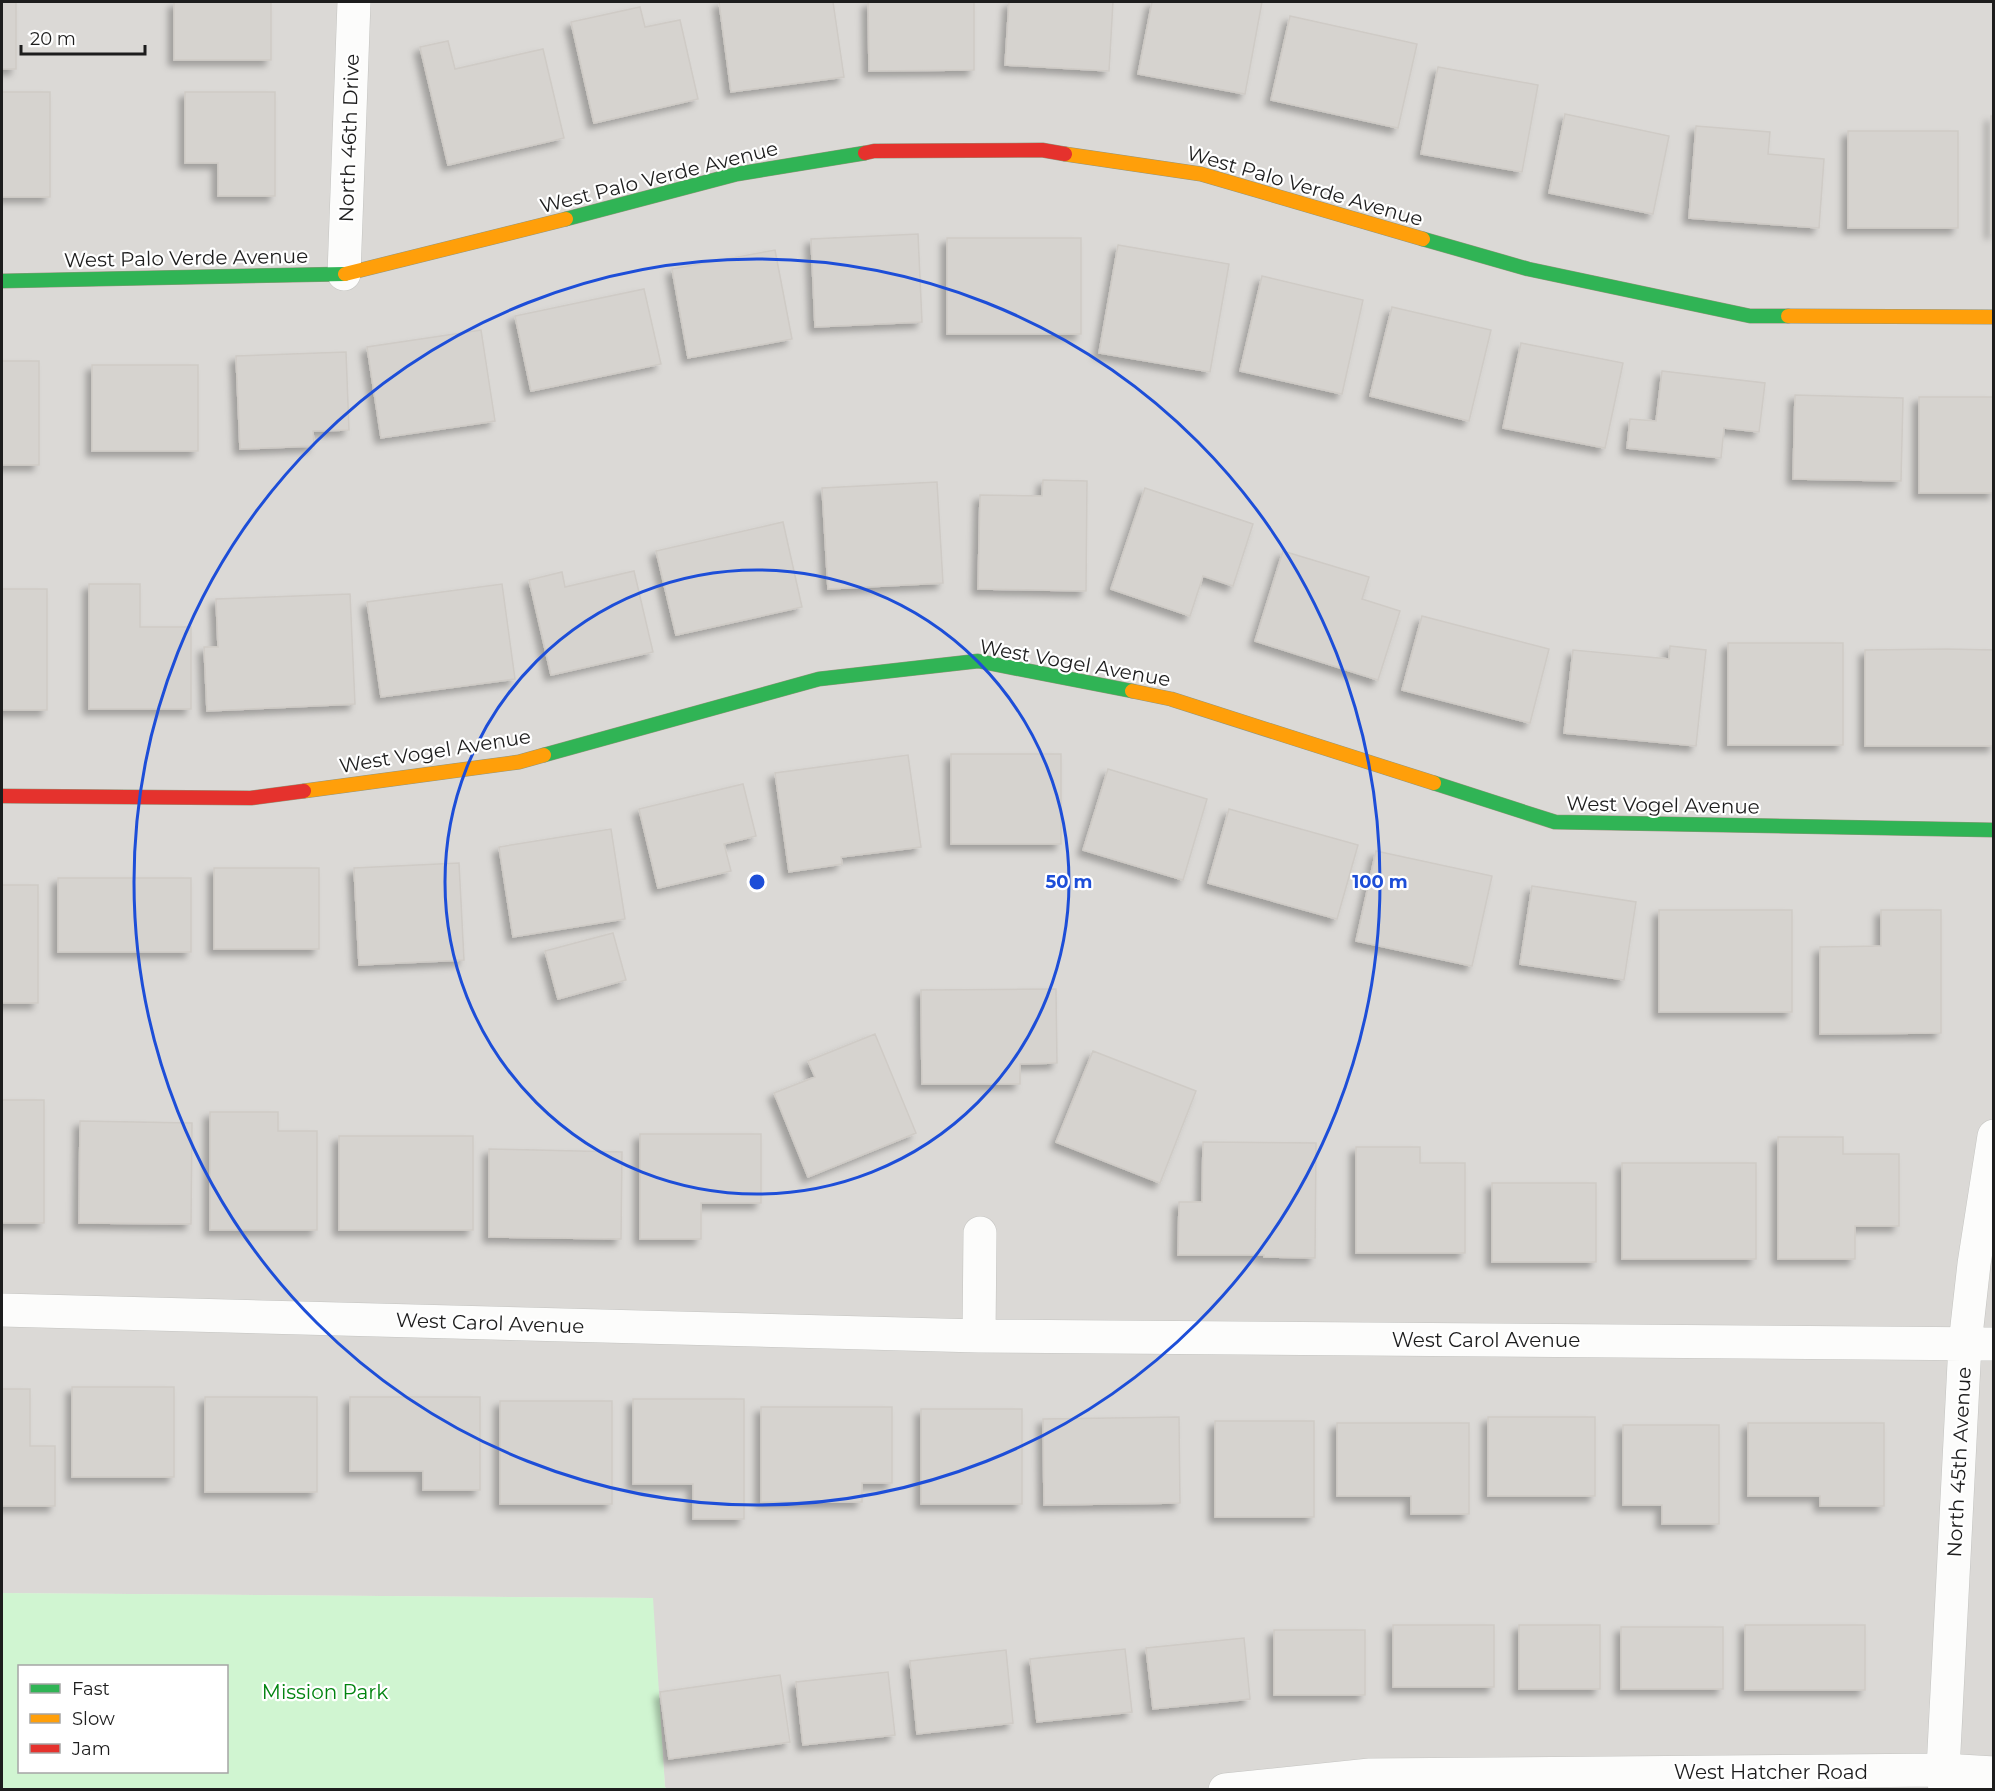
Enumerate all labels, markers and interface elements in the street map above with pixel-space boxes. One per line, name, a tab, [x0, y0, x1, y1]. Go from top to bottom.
scale bar	[21, 18, 146, 56]
text: 20 m	[30, 28, 76, 50]
street label: North 46th Drive	[334, 53, 364, 223]
street label: West Palo Verde Avenue	[538, 136, 780, 218]
street label: West Palo Verde Avenue	[1184, 141, 1426, 231]
street label: West Palo Verde Avenue	[64, 244, 308, 272]
street label: West Vogel Avenue	[978, 634, 1172, 692]
street label: West Vogel Avenue	[338, 724, 532, 778]
street label: West Vogel Avenue	[1566, 791, 1760, 819]
text: 50 m	[1046, 871, 1092, 893]
text: 100 m	[1352, 871, 1408, 893]
centre of rings	[747, 872, 767, 892]
street label: West Carol Avenue	[395, 1308, 585, 1338]
street label: West Carol Avenue	[1392, 1328, 1580, 1352]
street label: North 45th Avenue	[1942, 1366, 1976, 1558]
legend	[18, 1665, 228, 1773]
text: Fast	[72, 1678, 110, 1700]
park label: Mission Park	[262, 1680, 388, 1704]
text: Slow	[72, 1708, 115, 1730]
text: Jam	[71, 1738, 111, 1760]
street label: West Hatcher Road	[1674, 1760, 1868, 1784]

